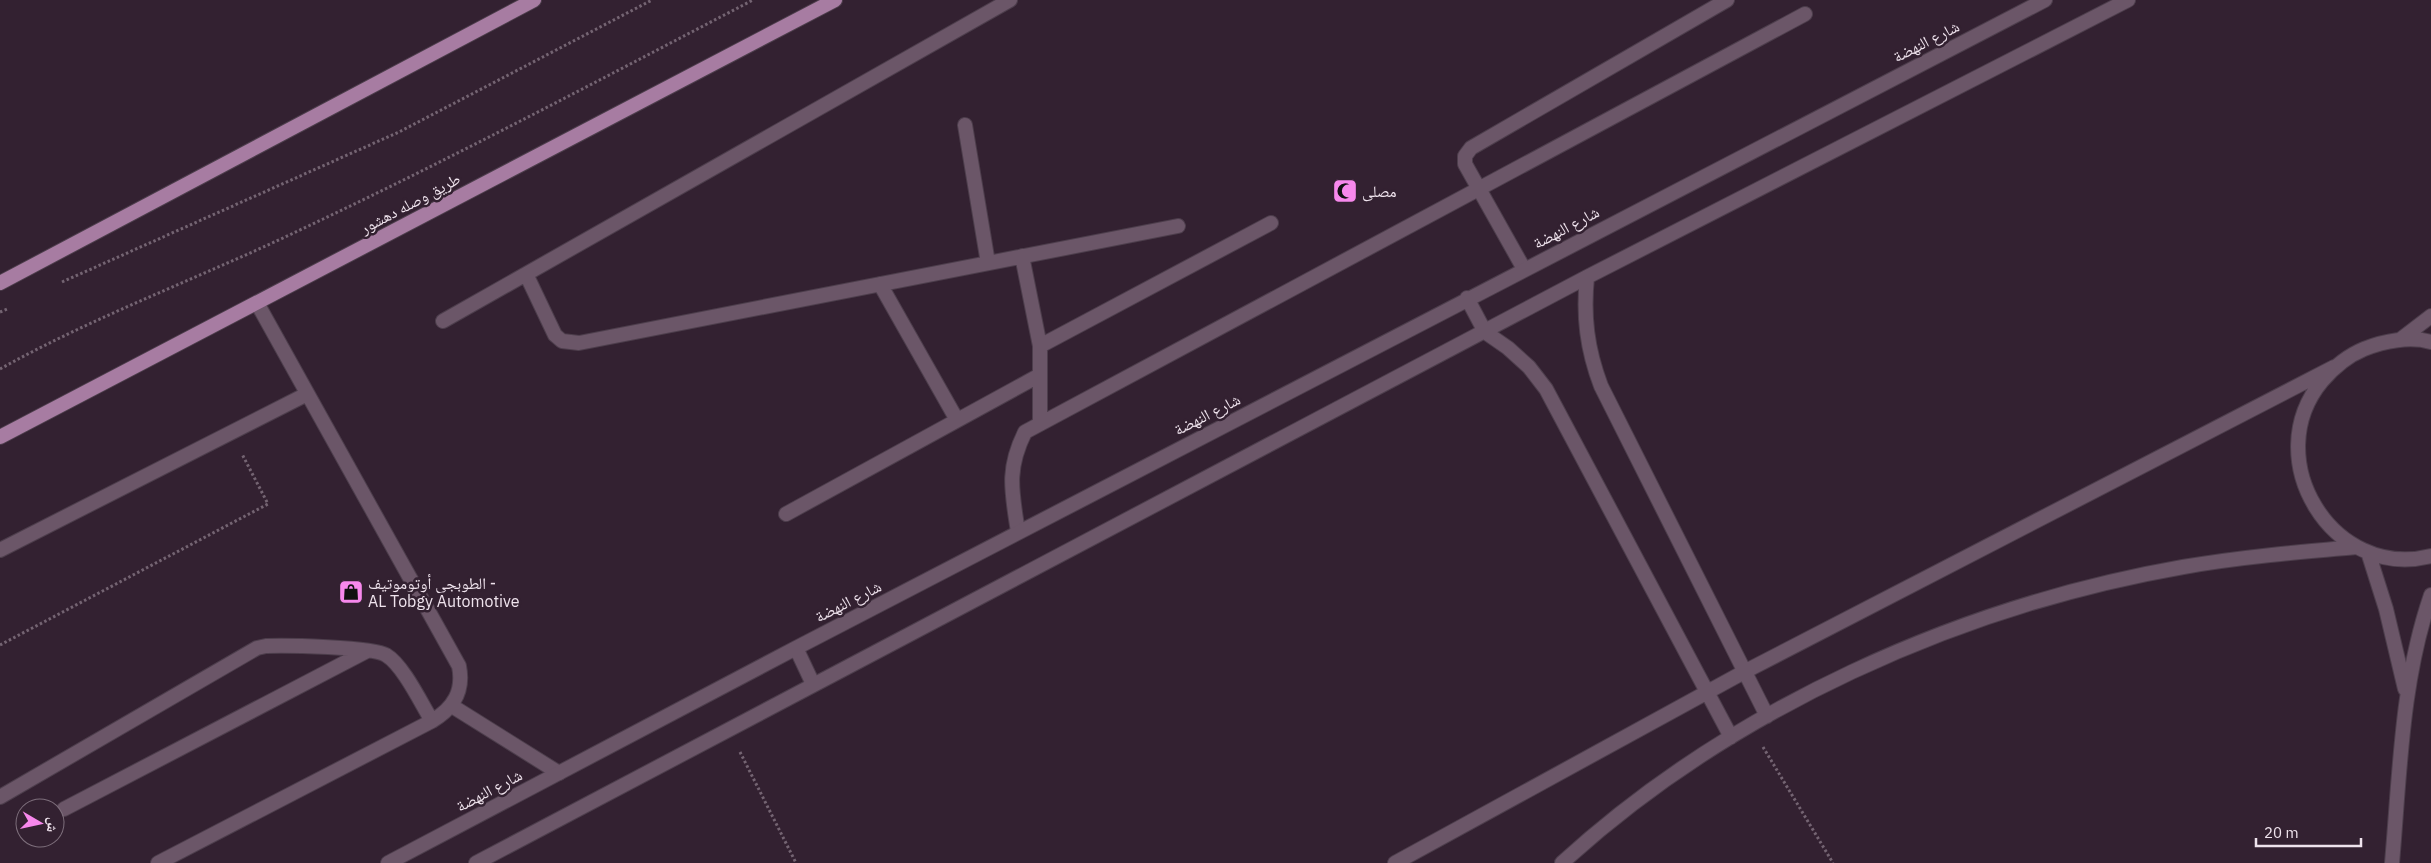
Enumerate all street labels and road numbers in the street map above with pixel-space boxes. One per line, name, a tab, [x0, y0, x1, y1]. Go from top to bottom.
street label: شارع النهضة	[1889, 16, 1963, 67]
street label: طريق وصله دهشور	[356, 168, 464, 239]
street label: شارع النهضة	[1530, 201, 1603, 254]
street label: شارع النهضة	[1170, 389, 1244, 440]
street label: شارع النهضة	[811, 576, 885, 627]
street label: شارع النهضة	[453, 764, 526, 817]

